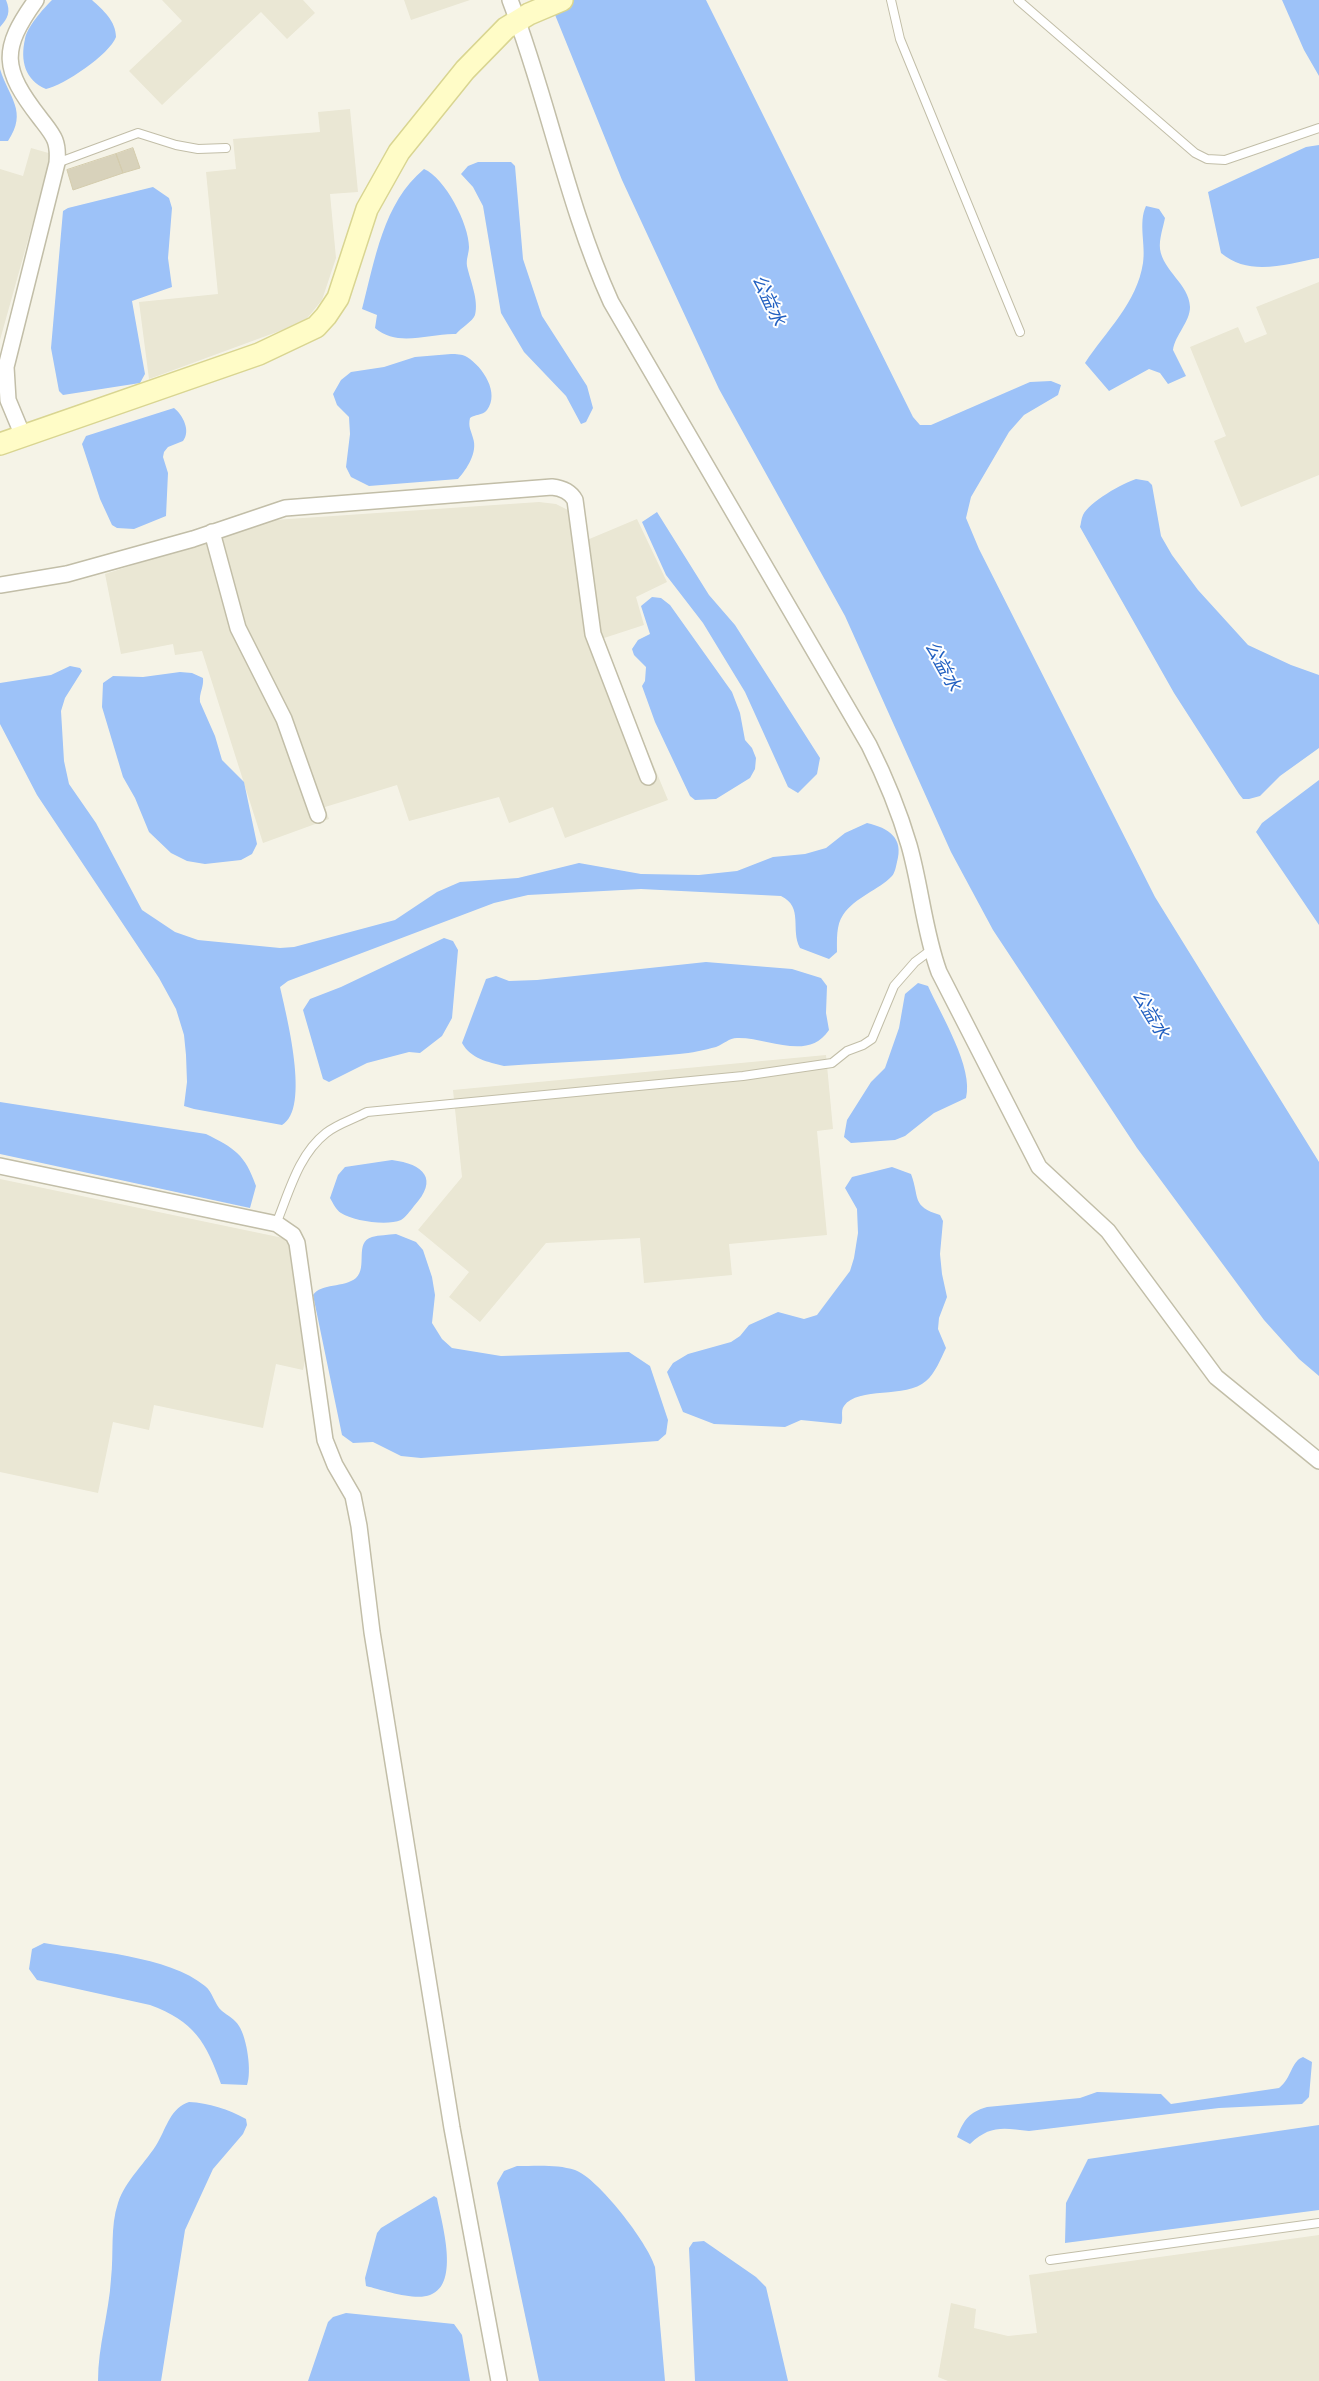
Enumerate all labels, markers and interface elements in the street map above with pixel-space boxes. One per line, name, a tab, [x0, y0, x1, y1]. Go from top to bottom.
water label: 公益水	[746, 272, 788, 330]
water label: 公益水	[918, 638, 964, 696]
water label: 公益水	[1126, 986, 1172, 1044]

